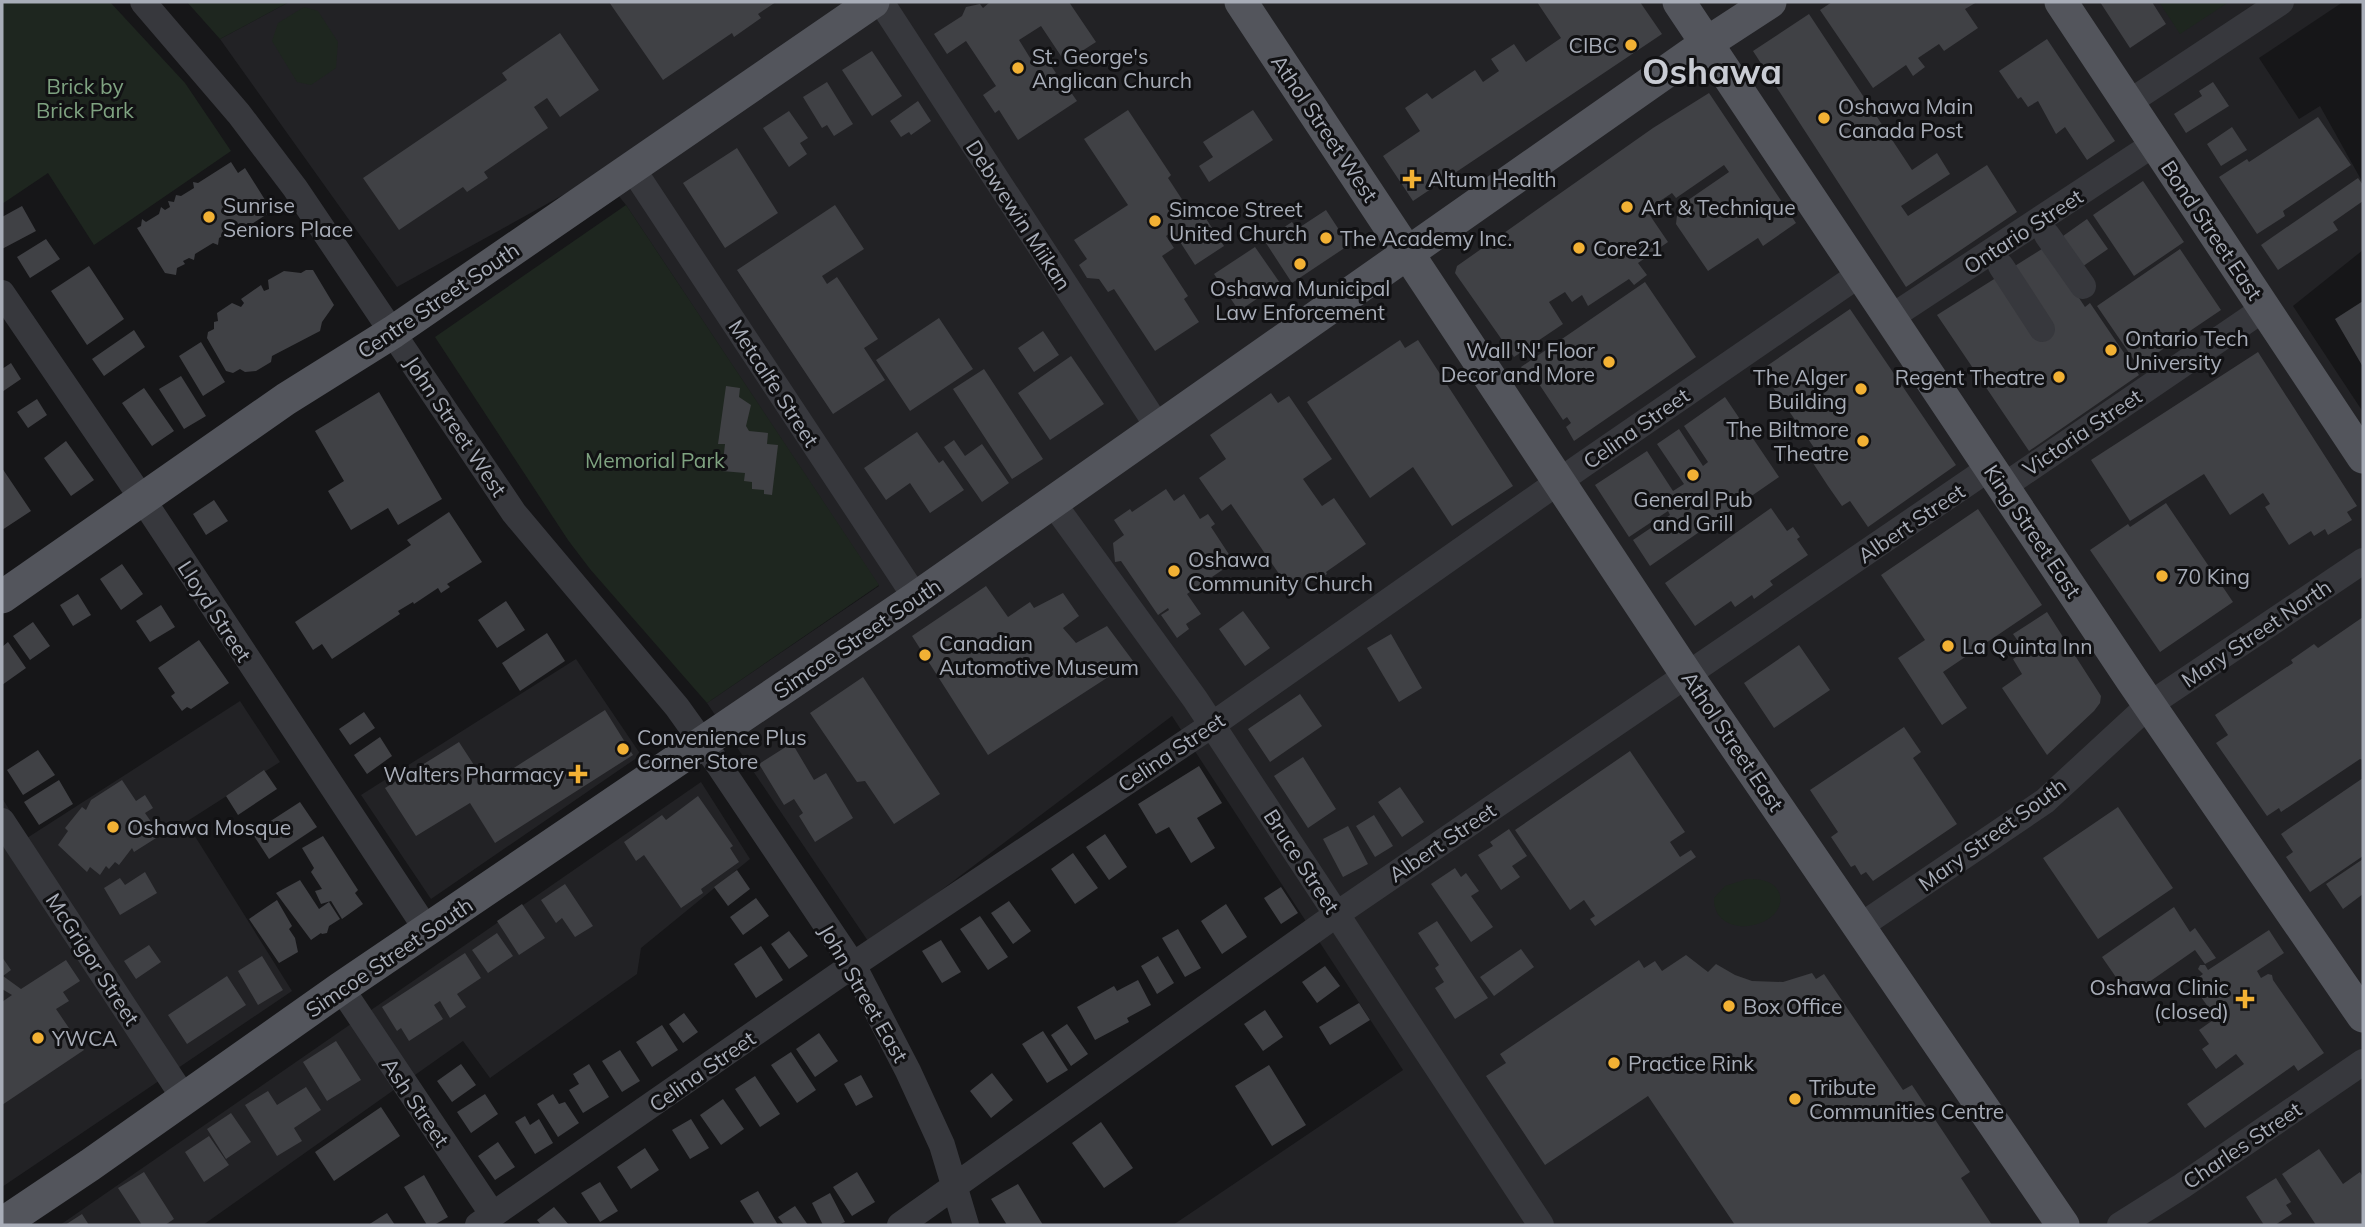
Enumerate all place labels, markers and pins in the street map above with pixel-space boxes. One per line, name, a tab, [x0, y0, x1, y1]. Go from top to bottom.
place label: CIBC	[1569, 32, 1617, 58]
marker: CIBC	[1623, 37, 1639, 53]
place label: St. George's Anglican Church	[1032, 43, 1192, 93]
marker: St. George's Anglican Church	[1010, 60, 1026, 76]
place label: Oshawa Main Canada Post	[1838, 93, 1973, 143]
marker: Oshawa Main Canada Post	[1816, 110, 1832, 126]
place label: Altum Health	[1428, 166, 1557, 192]
marker: Altum Health	[1402, 169, 1422, 189]
place label: Sunrise Seniors Place	[223, 192, 353, 242]
place label: Art & Technique	[1641, 194, 1796, 220]
place label: Simcoe Street United Church	[1169, 196, 1307, 246]
marker: Art & Technique	[1619, 199, 1635, 215]
marker: Sunrise Seniors Place	[201, 209, 217, 225]
marker: Simcoe Street United Church	[1147, 213, 1163, 229]
place label: The Academy Inc.	[1340, 225, 1512, 251]
marker: The Academy Inc.	[1318, 230, 1334, 246]
place label: Core21	[1593, 235, 1663, 261]
marker: Core21	[1571, 240, 1587, 256]
marker: Oshawa Municipal Law Enforcement	[1292, 256, 1308, 272]
place label: Oshawa Municipal Law Enforcement	[1210, 275, 1390, 325]
place label: Ontario Tech University	[2125, 325, 2249, 375]
place label: Wall 'N' Floor Decor and More	[1441, 337, 1595, 387]
marker: Ontario Tech University	[2103, 342, 2119, 358]
marker: Wall 'N' Floor Decor and More	[1601, 354, 1617, 370]
place label: The Alger Building	[1753, 364, 1847, 414]
place label: Regent Theatre	[1895, 364, 2045, 390]
marker: Regent Theatre	[2051, 369, 2067, 385]
marker: The Alger Building	[1853, 381, 1869, 397]
place label: The Biltmore Theatre	[1726, 416, 1849, 466]
marker: The Biltmore Theatre	[1855, 433, 1871, 449]
marker: General Pub and Grill	[1685, 467, 1701, 483]
place label: General Pub and Grill	[1633, 486, 1753, 536]
place label: Oshawa Community Church	[1188, 546, 1373, 596]
marker: Oshawa Community Church	[1166, 563, 1182, 579]
place label: 70 King	[2176, 563, 2250, 589]
marker: 70 King	[2154, 568, 2170, 584]
place label: Canadian Automotive Museum	[939, 630, 1139, 680]
place label: La Quinta Inn	[1962, 633, 2093, 659]
marker: La Quinta Inn	[1940, 638, 1956, 654]
marker: Canadian Automotive Museum	[917, 647, 933, 663]
place label: Convenience Plus Corner Store	[637, 724, 807, 774]
marker: Convenience Plus Corner Store	[615, 741, 631, 757]
place label: Walters Pharmacy	[383, 761, 564, 787]
marker: Walters Pharmacy	[570, 766, 586, 782]
place label: Oshawa Mosque	[127, 814, 291, 840]
marker: Oshawa Mosque	[105, 819, 121, 835]
place label: Oshawa Clinic (closed)	[2089, 974, 2229, 1024]
marker: Oshawa Clinic (closed)	[2235, 989, 2255, 1009]
place label: Box Office	[1743, 993, 1842, 1019]
marker: Box Office	[1721, 998, 1737, 1014]
place label: YWCA	[51, 1025, 118, 1051]
marker: YWCA	[30, 1030, 46, 1046]
place label: Practice Rink	[1628, 1050, 1754, 1076]
marker: Practice Rink	[1606, 1055, 1622, 1071]
place label: Tribute Communities Centre	[1809, 1074, 2004, 1124]
marker: Tribute Communities Centre	[1787, 1091, 1803, 1107]

